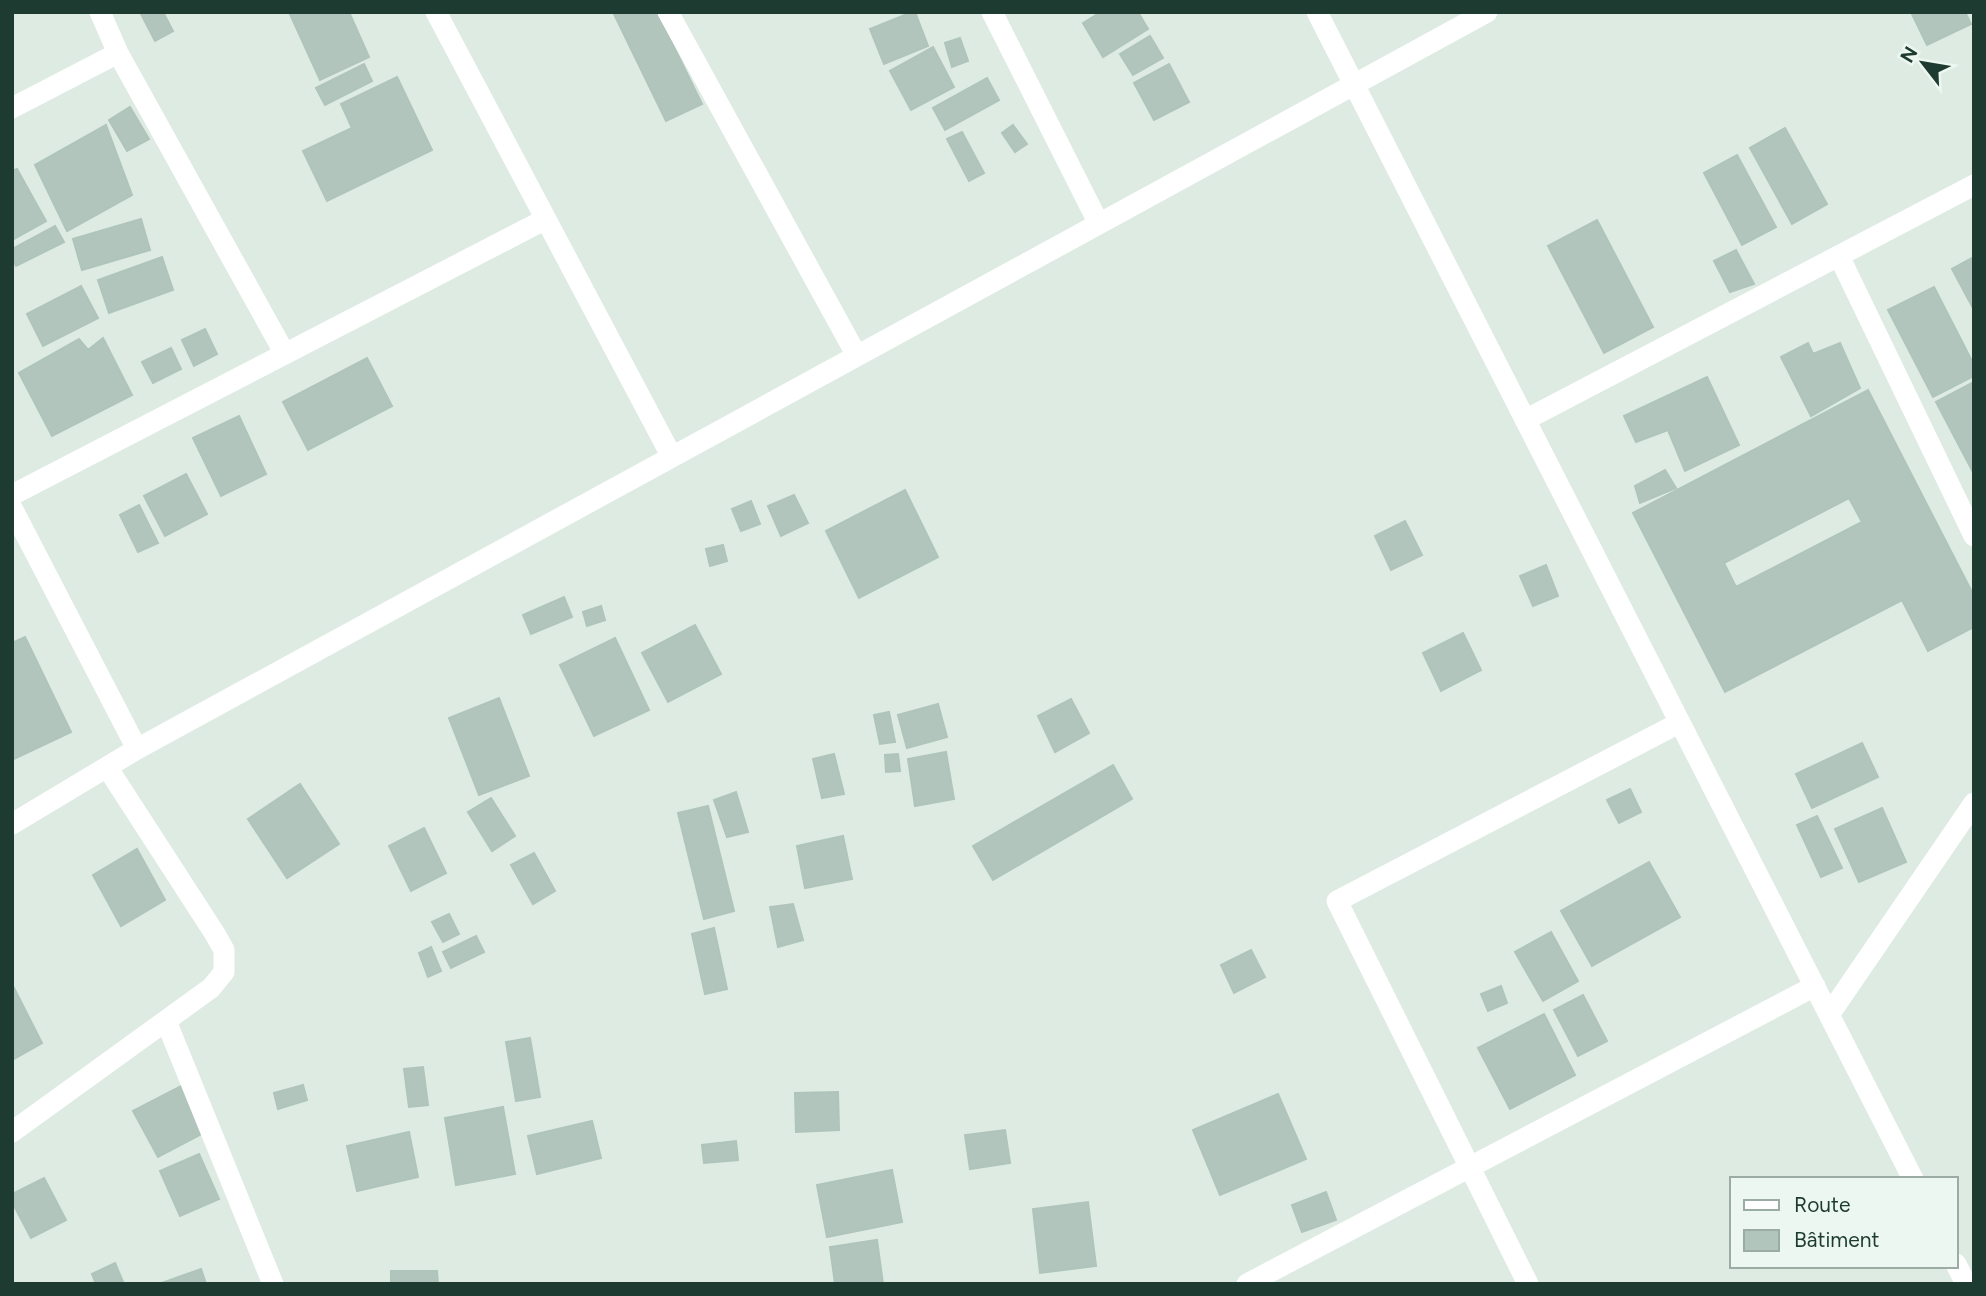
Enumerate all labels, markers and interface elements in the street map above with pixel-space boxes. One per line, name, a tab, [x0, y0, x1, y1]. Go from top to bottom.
north arrow	[1888, 28, 1958, 98]
text: N	[1895, 42, 1922, 67]
legend	[1730, 1177, 1958, 1268]
text: Route	[1794, 1192, 1850, 1217]
text: Bâtiment	[1794, 1227, 1879, 1252]

